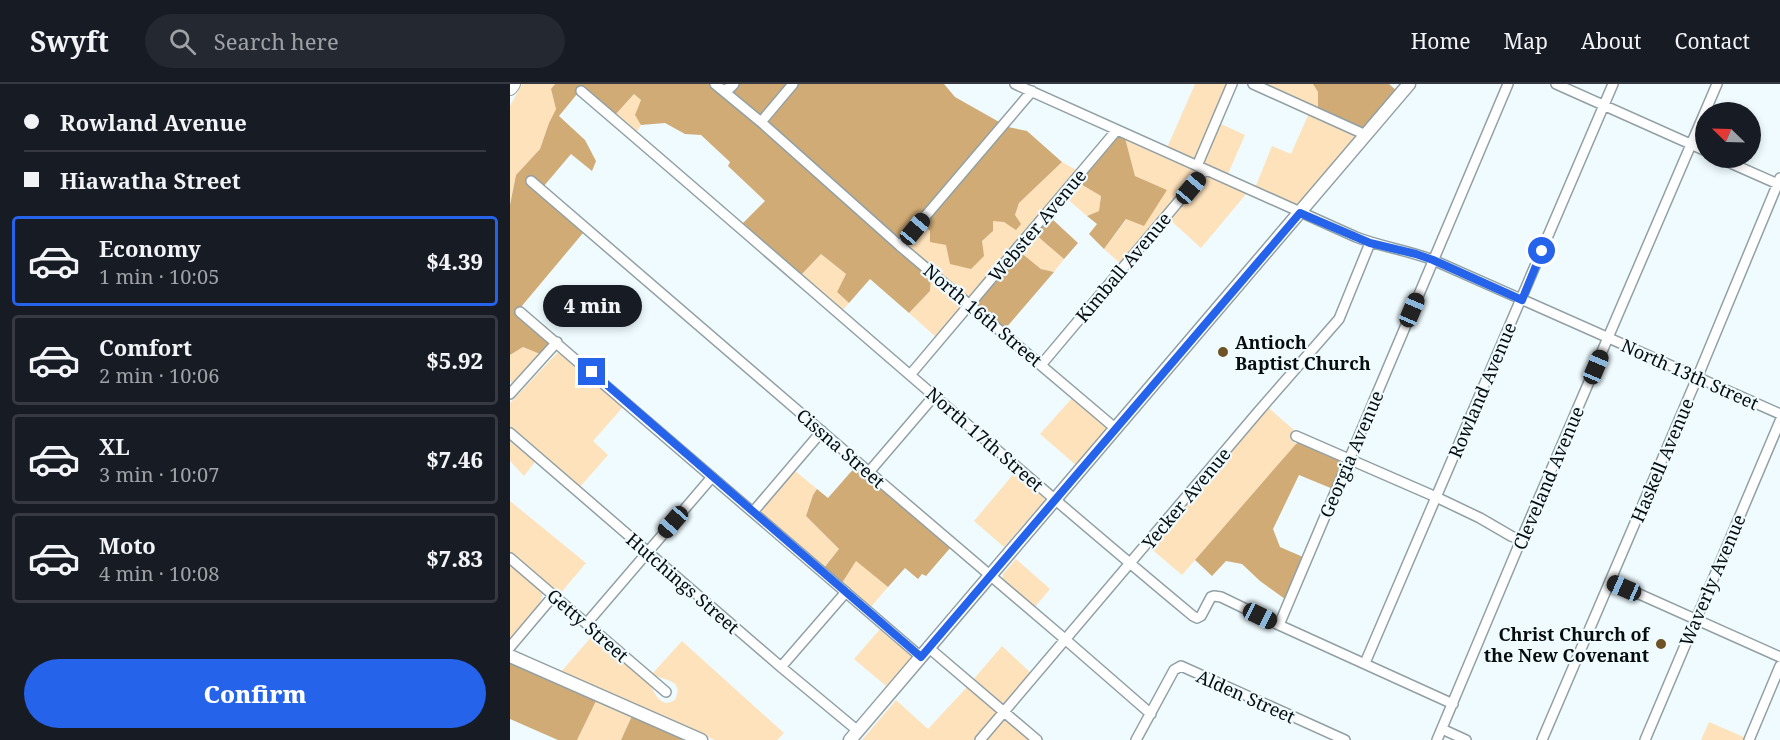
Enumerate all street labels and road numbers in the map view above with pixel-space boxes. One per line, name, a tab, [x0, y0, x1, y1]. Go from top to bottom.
street label: Webster Avenue	[983, 164, 1091, 286]
street label: Kimball Avenue	[1070, 207, 1176, 327]
street label: North 16th Street	[919, 258, 1047, 372]
street label: Rowland Avenue	[1443, 319, 1521, 461]
street label: North 13th Street	[1618, 333, 1762, 415]
street label: North 17th Street	[921, 381, 1049, 497]
street label: Georgia Avenue	[1313, 387, 1389, 521]
street label: Haskell Avenue	[1625, 394, 1699, 526]
street label: Cissna Street	[792, 403, 890, 493]
street label: Cleveland Avenue	[1507, 403, 1589, 553]
street label: Yecker Avenue	[1136, 442, 1236, 555]
street label: Waverly Avenue	[1673, 510, 1751, 650]
street label: Hutchings Street	[621, 527, 745, 639]
street label: Getty Street	[542, 583, 634, 667]
street label: Alden Street	[1193, 664, 1299, 728]

